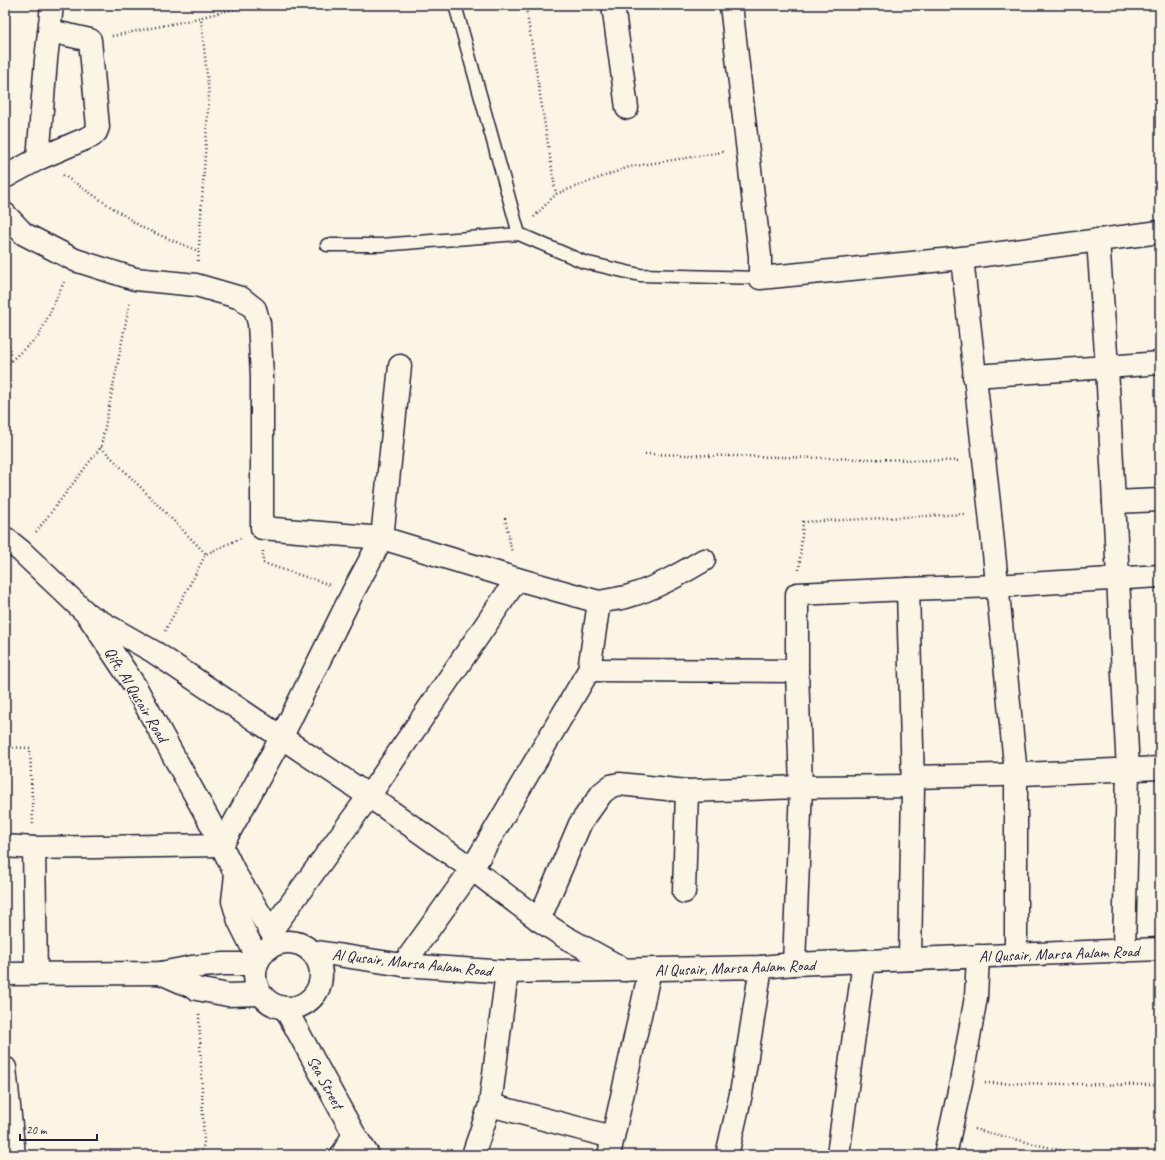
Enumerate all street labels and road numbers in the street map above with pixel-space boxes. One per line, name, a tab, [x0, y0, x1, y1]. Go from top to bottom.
street label: Qift, Al Qusair Road	[100, 643, 174, 748]
street label: Al Qusair, Marsa Aalam Road	[979, 941, 1142, 967]
street label: Al Qusair, Marsa Aalam Road	[331, 945, 495, 982]
street label: Al Qusair, Marsa Aalam Road	[655, 955, 818, 981]
street label: Sea Street	[302, 1052, 349, 1115]

